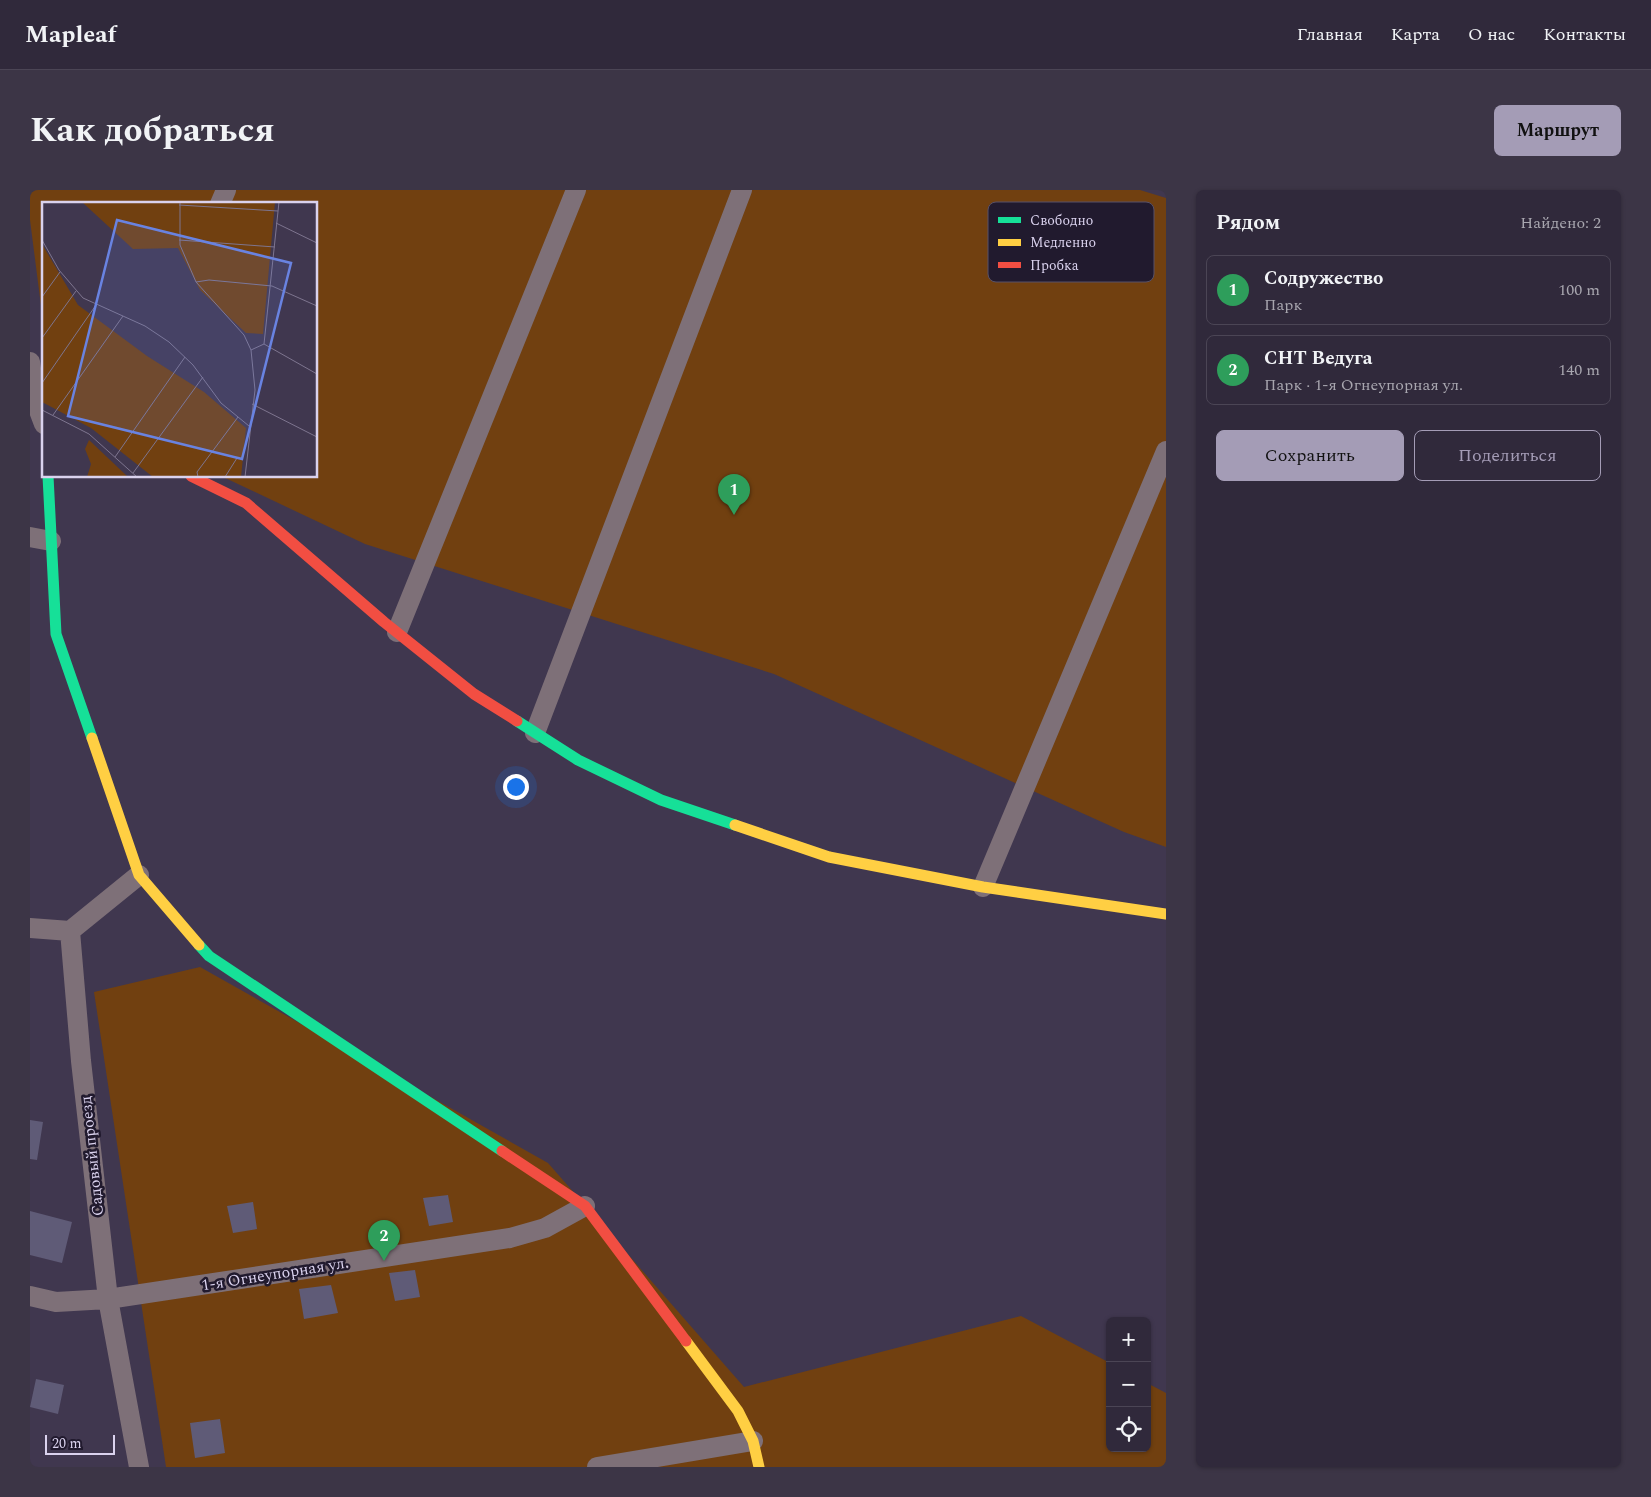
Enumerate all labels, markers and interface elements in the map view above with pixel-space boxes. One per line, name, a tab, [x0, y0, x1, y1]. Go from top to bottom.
text: Mapleaf	[25, 17, 116, 53]
text: Главная	[1297, 21, 1363, 48]
text: Карта	[1391, 21, 1440, 48]
text: О нас	[1468, 21, 1515, 48]
text: Контакты	[1543, 21, 1626, 48]
text: Как добраться	[30, 104, 275, 157]
button: Маршрут	[1494, 105, 1621, 156]
inset map	[42, 202, 318, 478]
legend	[988, 202, 1154, 282]
text: Рядом	[1216, 207, 1280, 239]
text: Свободно	[1030, 210, 1093, 231]
text: Найдено: 2	[1520, 211, 1601, 235]
text: Медленно	[1030, 232, 1096, 253]
text: Пробка	[1030, 255, 1079, 276]
text: Содружество	[1264, 264, 1383, 293]
text: 1	[1229, 278, 1237, 302]
text: 100 m	[1558, 278, 1600, 302]
text: Парк	[1264, 293, 1302, 317]
text: СНТ Ведуга	[1264, 344, 1373, 373]
text: 2	[1229, 358, 1237, 382]
text: 140 m	[1558, 358, 1600, 382]
text: Парк · 1-я Огнеупорная ул.	[1264, 373, 1463, 397]
button: Сохранить	[1216, 430, 1404, 481]
button: Поделиться	[1414, 430, 1601, 481]
pin: 1	[718, 474, 750, 515]
your location	[503, 774, 529, 800]
street label: Садовый проезд	[74, 1095, 110, 1217]
pin: 2	[368, 1220, 400, 1261]
street label: 1-я Огнеупорная ул.	[200, 1251, 350, 1297]
map controls	[1106, 1317, 1151, 1452]
button: +	[1106, 1317, 1151, 1362]
button: −	[1106, 1362, 1151, 1407]
button: locate	[1106, 1407, 1151, 1452]
scale bar	[45, 1432, 115, 1455]
text: 20 m	[52, 1433, 82, 1454]

